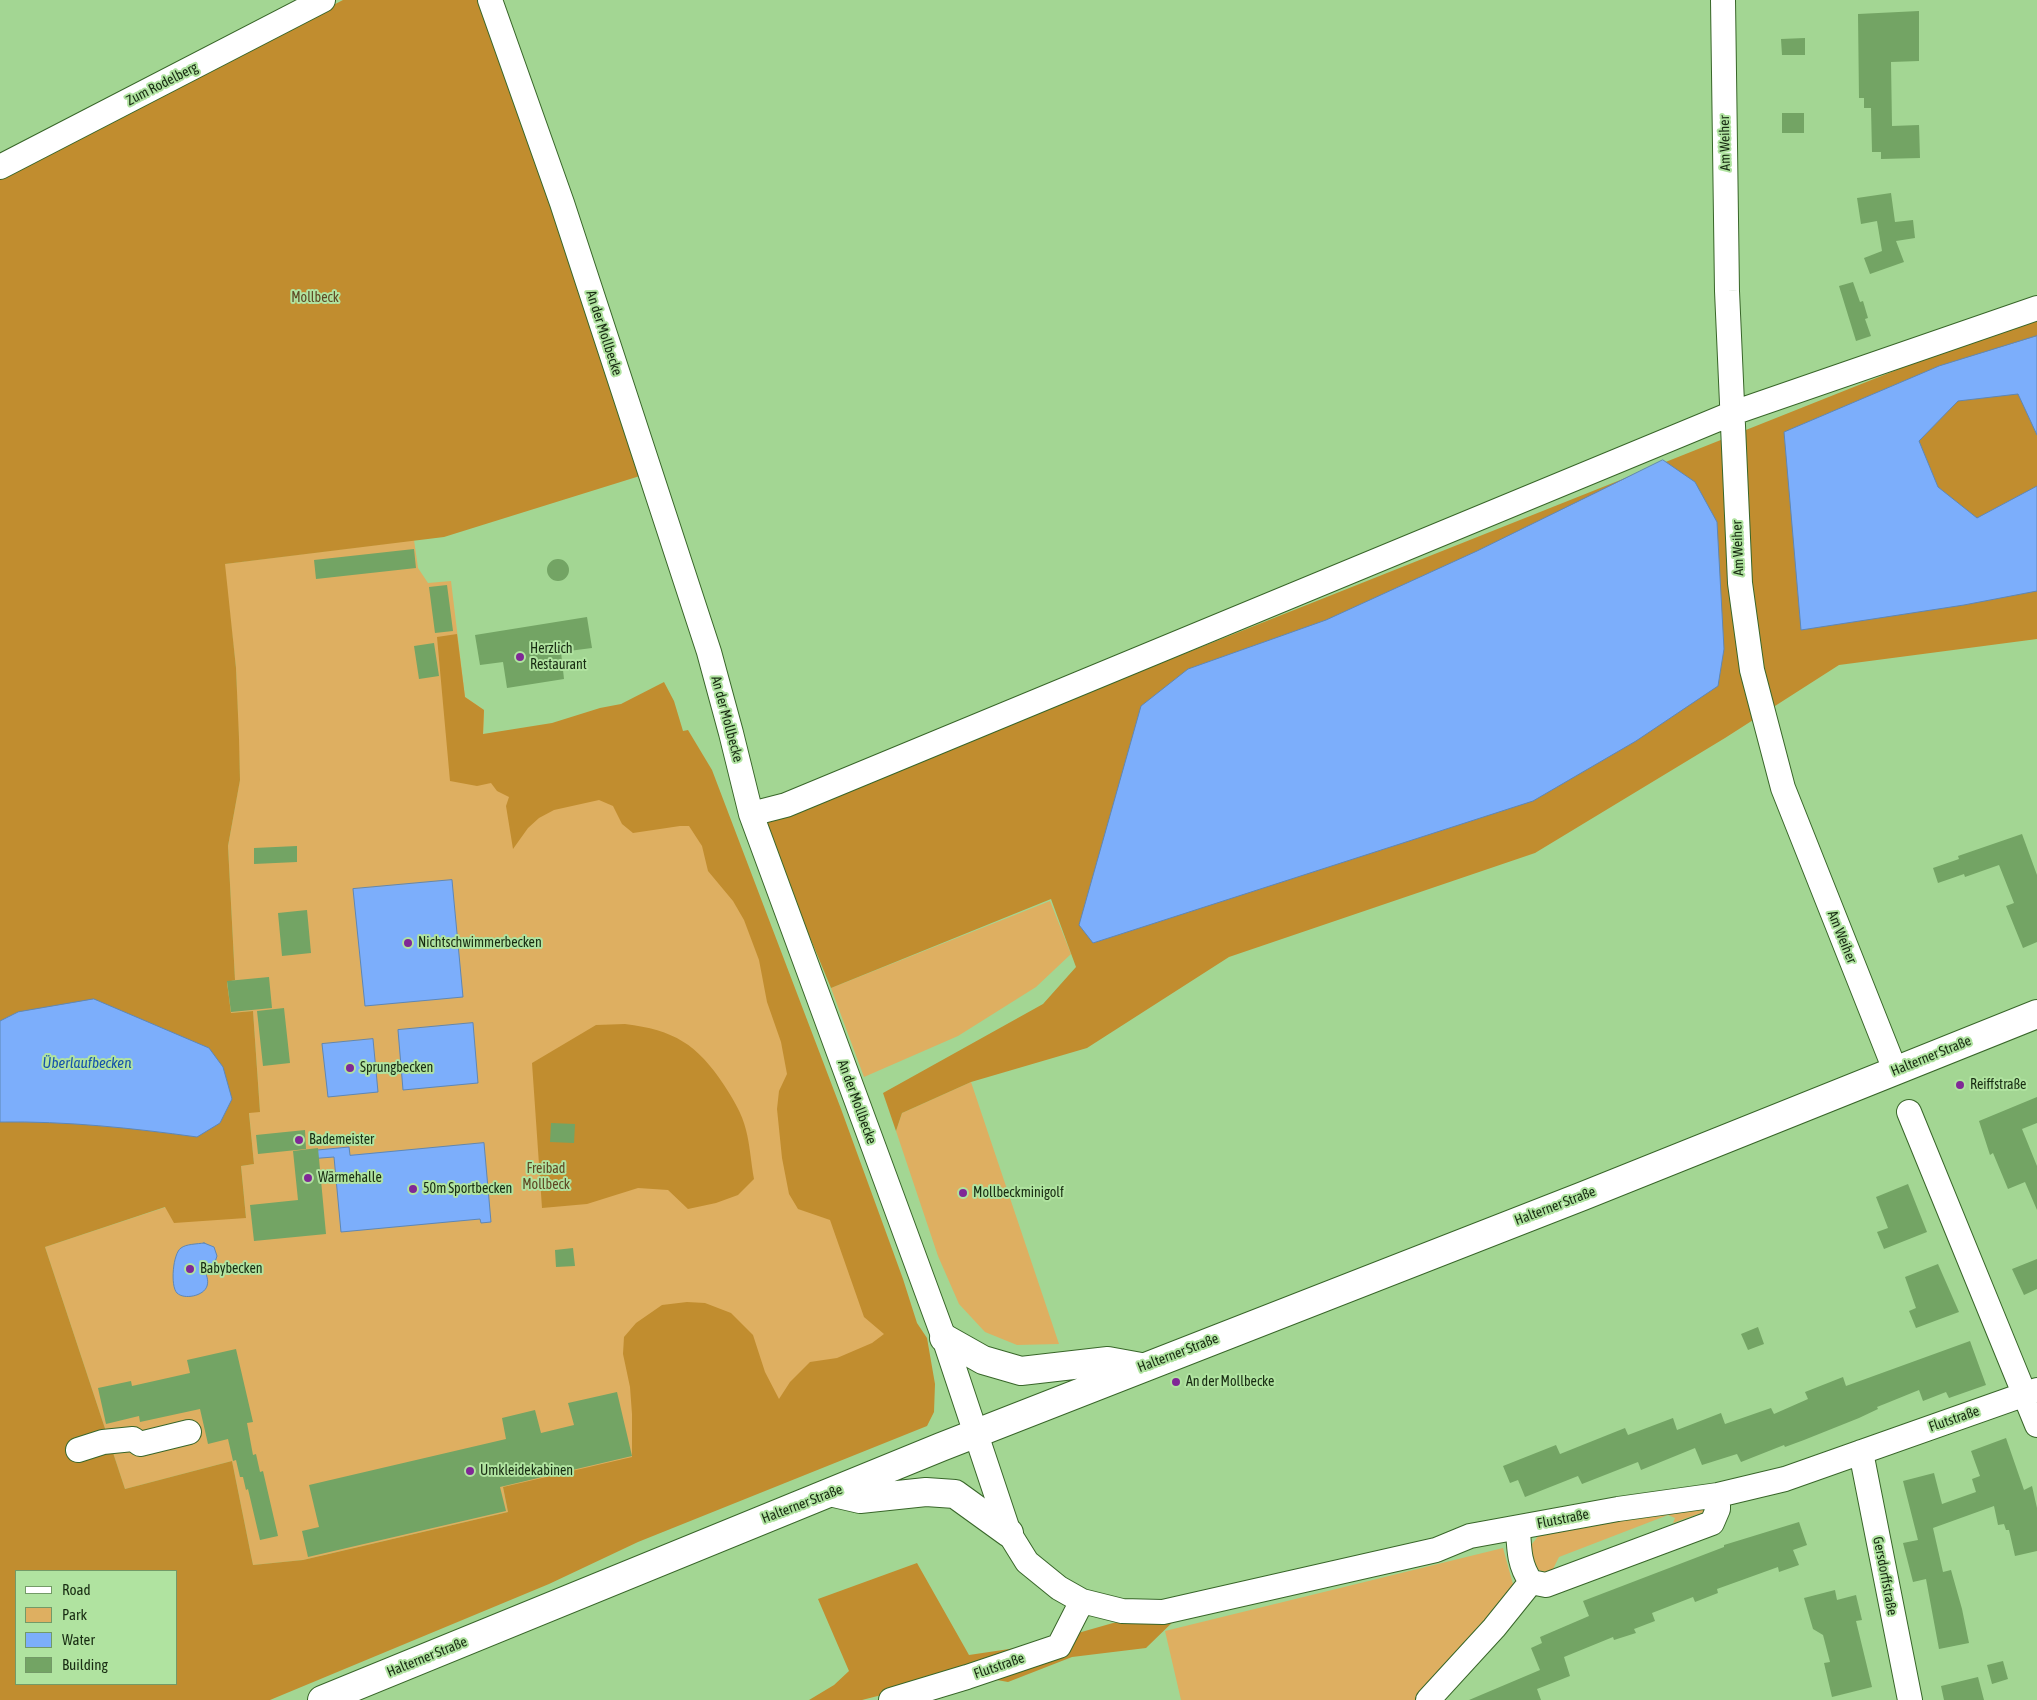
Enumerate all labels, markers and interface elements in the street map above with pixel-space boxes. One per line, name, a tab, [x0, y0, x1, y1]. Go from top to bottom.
street label: Zum Rodelberg	[123, 59, 201, 109]
street label: Am Weiher	[1716, 115, 1734, 171]
street label: An der Mollbecke	[582, 288, 626, 378]
park label: Mollbeck	[291, 290, 339, 306]
street label: Am Weiher	[1729, 520, 1747, 576]
place label: Herzlich Restaurant	[530, 641, 587, 674]
marker: Herzlich Restaurant	[514, 651, 526, 663]
street label: An der Mollbecke	[707, 674, 747, 764]
street label: Am Weiher	[1824, 908, 1860, 966]
place label: Nichtschwimmerbecken	[418, 935, 542, 951]
marker: Nichtschwimmerbecken	[402, 937, 414, 949]
street label: Halterner Straße	[1888, 1032, 1974, 1080]
water label: Überlaufbecken	[43, 1054, 131, 1072]
street label: An der Mollbecke	[834, 1058, 880, 1146]
place label: Sprungbecken	[360, 1060, 433, 1076]
marker: Sprungbecken	[344, 1062, 356, 1074]
place label: Reiffstraße	[1970, 1077, 2026, 1093]
marker: Reiffstraße	[1954, 1079, 1966, 1091]
place label: Bademeister	[309, 1132, 374, 1148]
marker: Bademeister	[293, 1134, 305, 1146]
park label: Freibad Mollbeck	[522, 1161, 570, 1194]
place label: Wärmehalle	[318, 1170, 382, 1186]
marker: Wärmehalle	[302, 1172, 314, 1184]
place label: 50m Sportbecken	[423, 1181, 512, 1197]
marker: 50m Sportbecken	[407, 1183, 419, 1195]
street label: Halterner Straße	[1512, 1183, 1598, 1229]
place label: Mollbeckminigolf	[973, 1185, 1064, 1201]
marker: Mollbeckminigolf	[957, 1187, 969, 1199]
place label: Babybecken	[200, 1261, 263, 1277]
marker: Babybecken	[184, 1263, 196, 1275]
street label: Halterner Straße	[1135, 1330, 1221, 1376]
place label: An der Mollbecke	[1186, 1374, 1274, 1390]
marker: An der Mollbecke	[1170, 1376, 1182, 1388]
street label: Flutstraße	[1926, 1403, 1982, 1435]
place label: Umkleidekabinen	[480, 1463, 573, 1479]
marker: Umkleidekabinen	[464, 1465, 476, 1477]
street label: Halterner Straße	[759, 1481, 845, 1527]
street label: Flutstraße	[1536, 1506, 1590, 1532]
street label: Gersdorffstraße	[1869, 1535, 1901, 1617]
legend	[15, 1570, 178, 1685]
text: Road	[62, 1581, 91, 1598]
text: Park	[62, 1606, 87, 1623]
text: Water	[62, 1631, 95, 1648]
street label: Halterner Straße	[384, 1633, 470, 1681]
street label: Flutstraße	[971, 1650, 1027, 1682]
text: Building	[62, 1656, 108, 1673]

